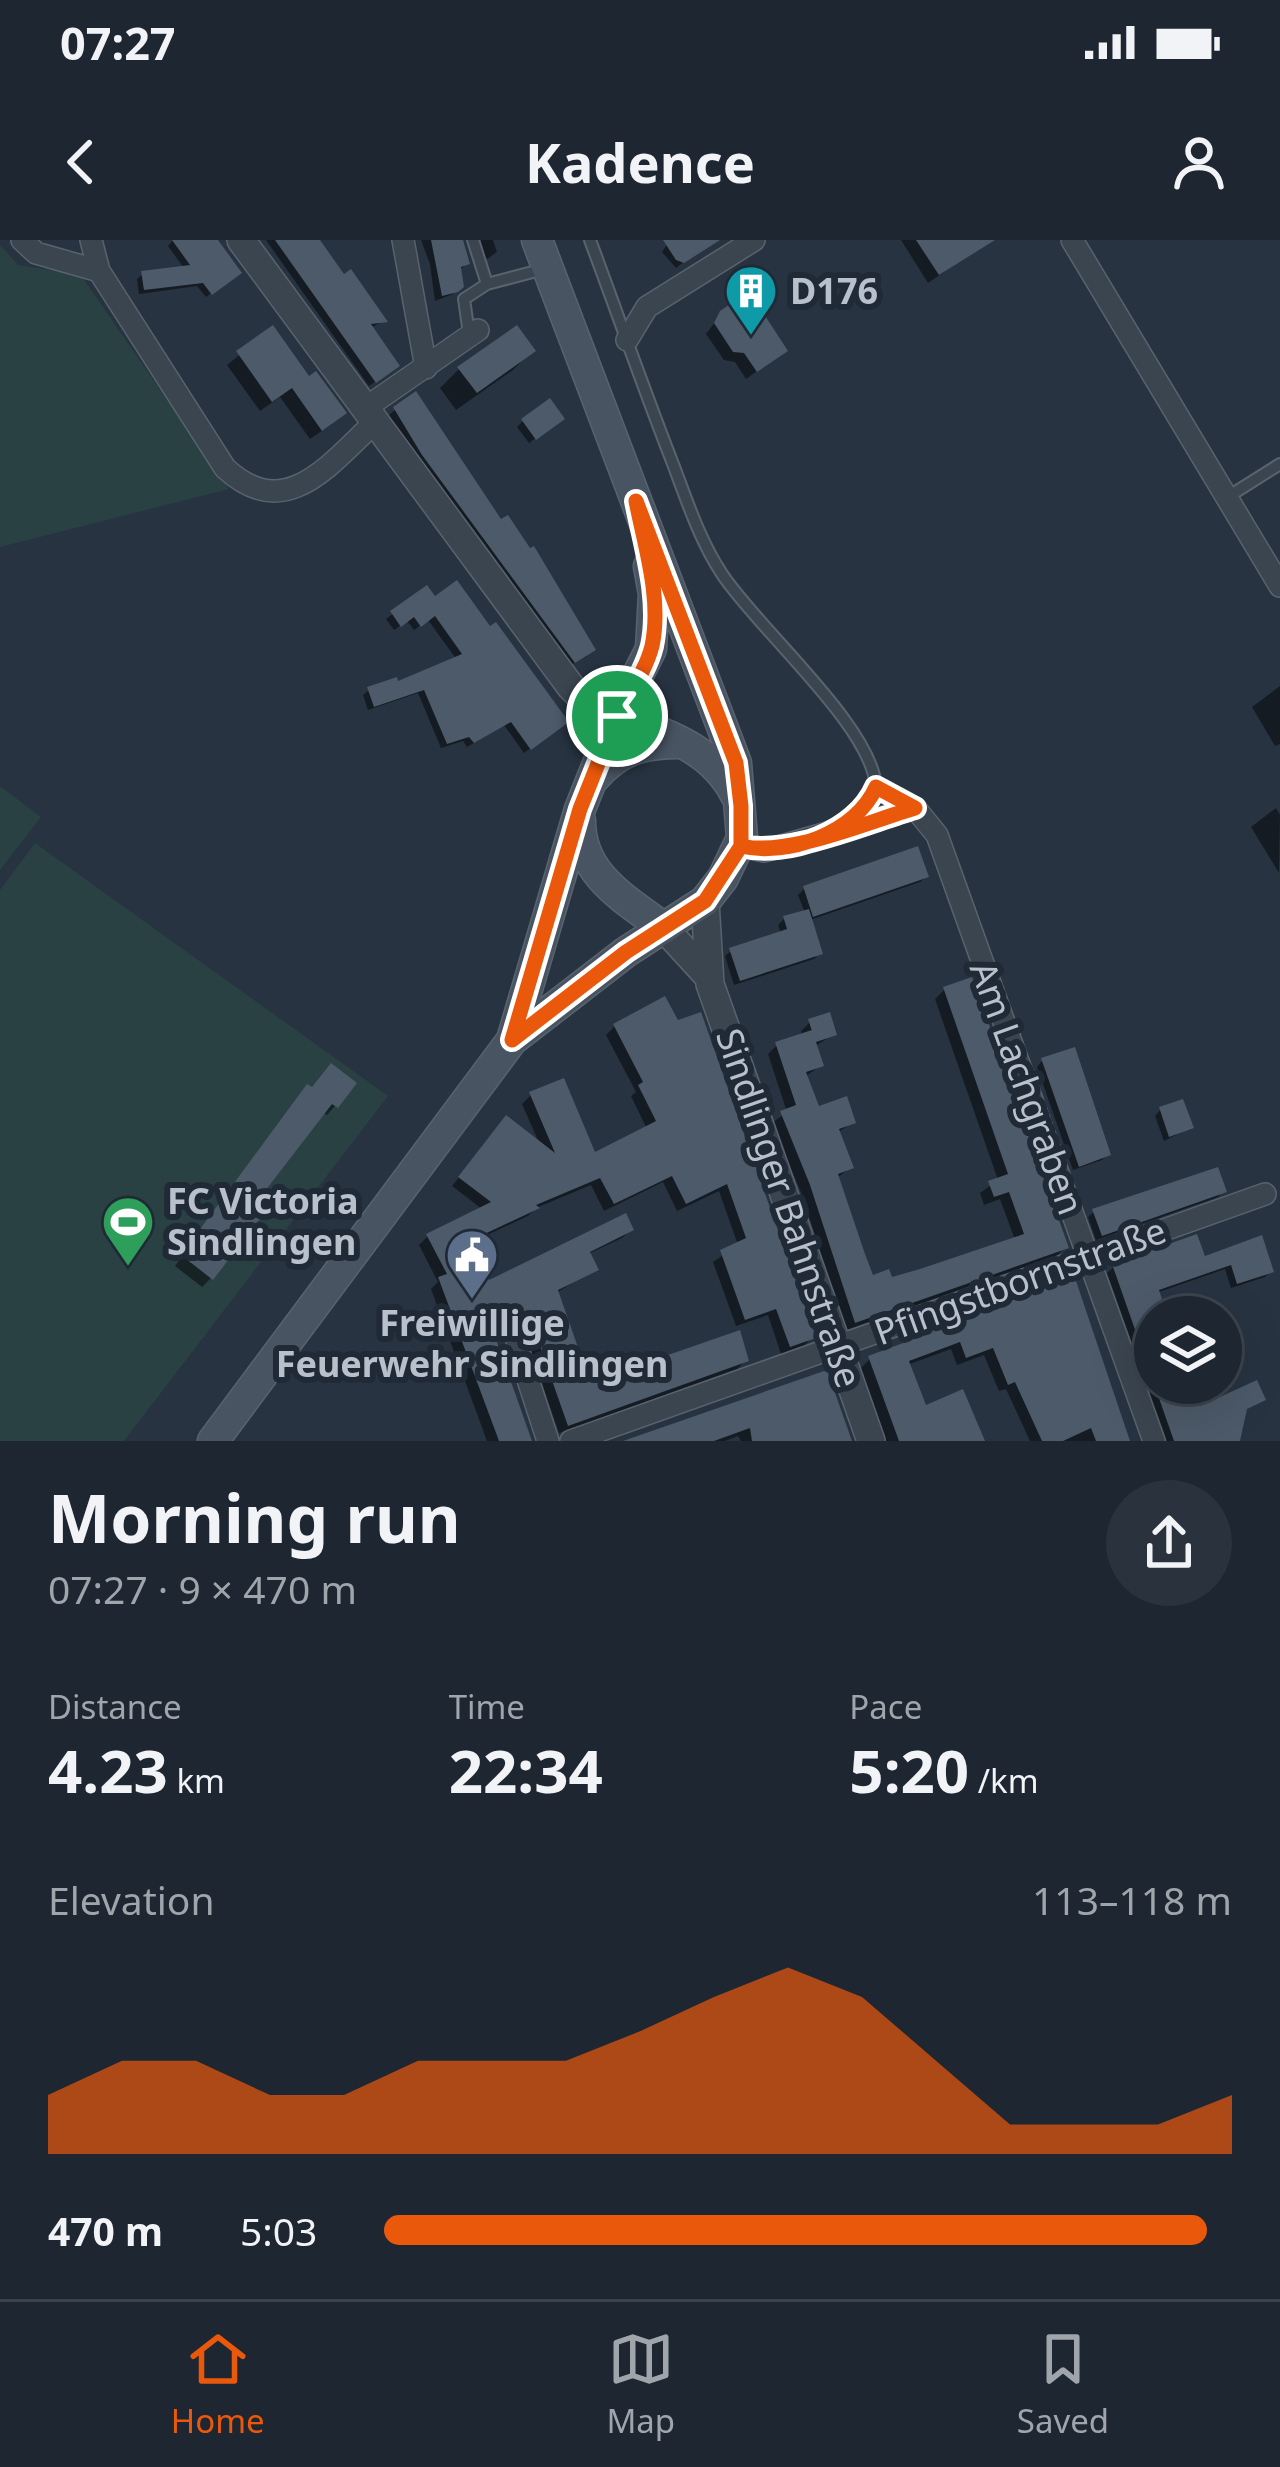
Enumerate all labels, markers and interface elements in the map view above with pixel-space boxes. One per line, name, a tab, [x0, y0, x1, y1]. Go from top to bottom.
text: 07:27	[60, 12, 176, 73]
text: Kadence	[525, 125, 755, 199]
icon: back	[48, 129, 114, 195]
icon: person	[1166, 129, 1232, 195]
building icon: D176	[723, 263, 779, 337]
place label: D176	[790, 266, 878, 315]
pin	[566, 665, 668, 767]
icon: arrive	[584, 683, 650, 749]
street label: Am Lachgraben	[959, 955, 1096, 1221]
street label: Sindlinger Bahnstraße	[705, 1022, 874, 1394]
place label: FC Victoria Sindlingen	[167, 1176, 359, 1266]
sports icon: FC Victoria Sindlingen	[100, 1194, 156, 1268]
street label: Pfingstbornstraße	[867, 1205, 1172, 1356]
public building icon: Freiwillige Feuerwehr Sindlingen	[444, 1227, 500, 1301]
map controls	[1134, 1296, 1242, 1404]
button: layers	[1134, 1296, 1242, 1404]
place label: Freiwillige Feuerwehr Sindlingen	[276, 1298, 668, 1388]
text: Morning run	[48, 1472, 461, 1562]
button: share	[1106, 1480, 1232, 1606]
text: 07:27 · 9 × 470 m	[48, 1562, 357, 1615]
text: Distance	[48, 1684, 182, 1729]
text: Time	[449, 1684, 525, 1729]
text: Pace	[849, 1684, 922, 1729]
text: 4.23	[48, 1729, 168, 1811]
text: 22:34	[449, 1729, 603, 1811]
text: 5:20	[849, 1729, 969, 1811]
text: km	[168, 1758, 225, 1803]
text: /km	[969, 1758, 1039, 1803]
text: Elevation	[48, 1873, 215, 1926]
text: 113–118 m	[1032, 1873, 1232, 1926]
text: 470 m	[48, 2204, 163, 2257]
text: 5:03	[240, 2204, 317, 2257]
tab: Home	[171, 2326, 265, 2443]
tab: Map	[606, 2326, 675, 2443]
tab: Saved	[1017, 2326, 1109, 2443]

